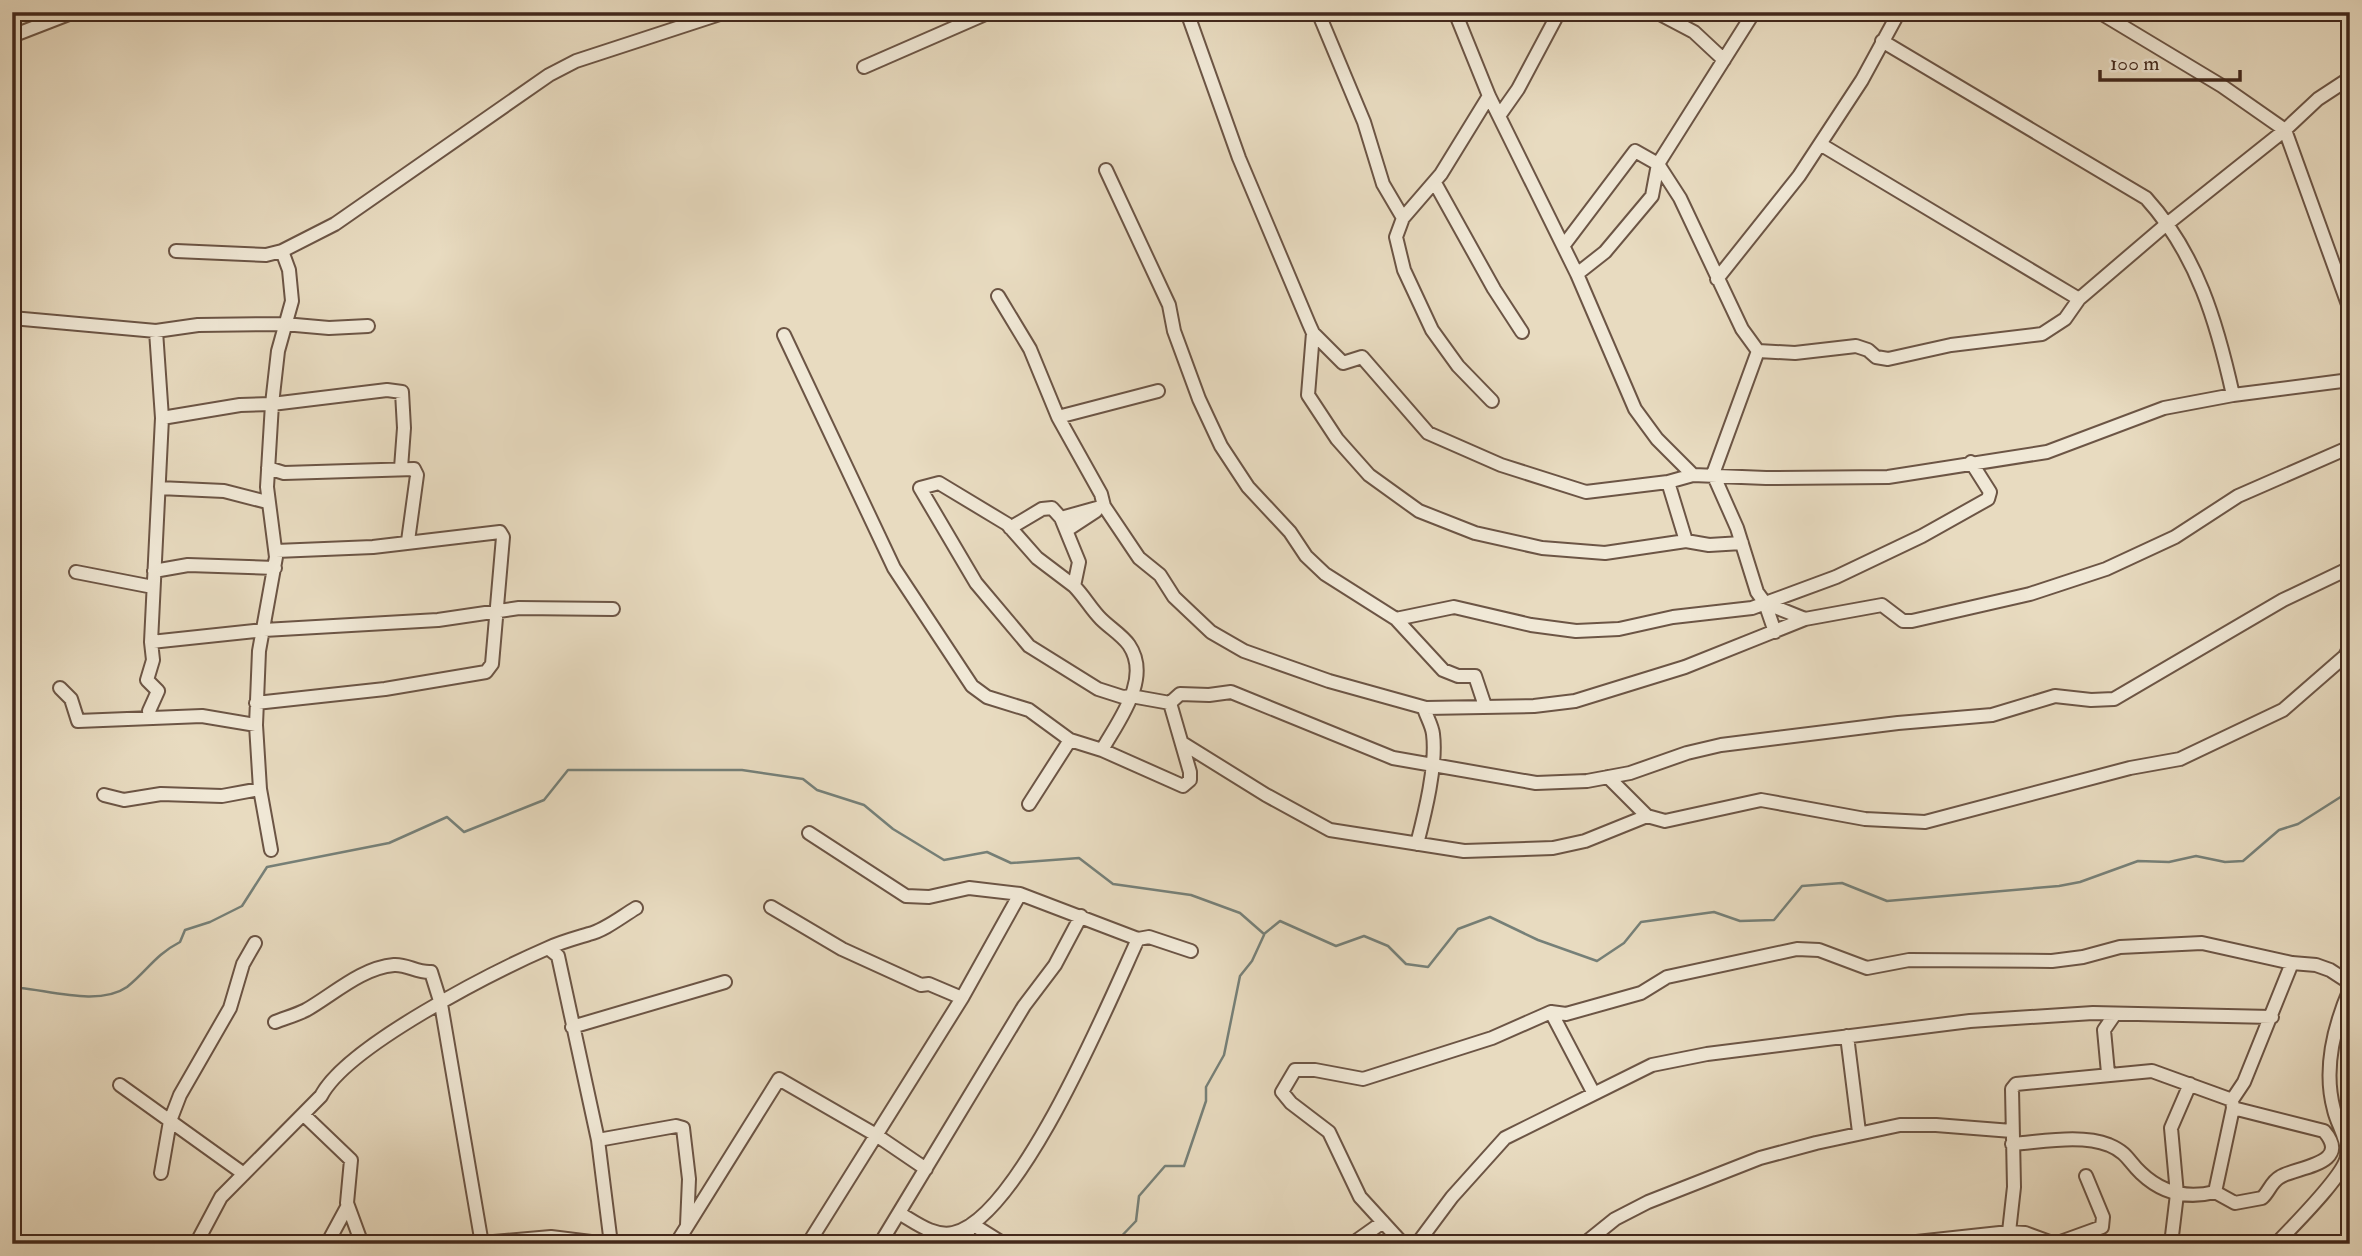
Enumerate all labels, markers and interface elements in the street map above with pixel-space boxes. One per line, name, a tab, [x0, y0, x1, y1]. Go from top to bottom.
scale bar	[2100, 38, 2240, 82]
text: 100 m	[2110, 50, 2160, 77]

